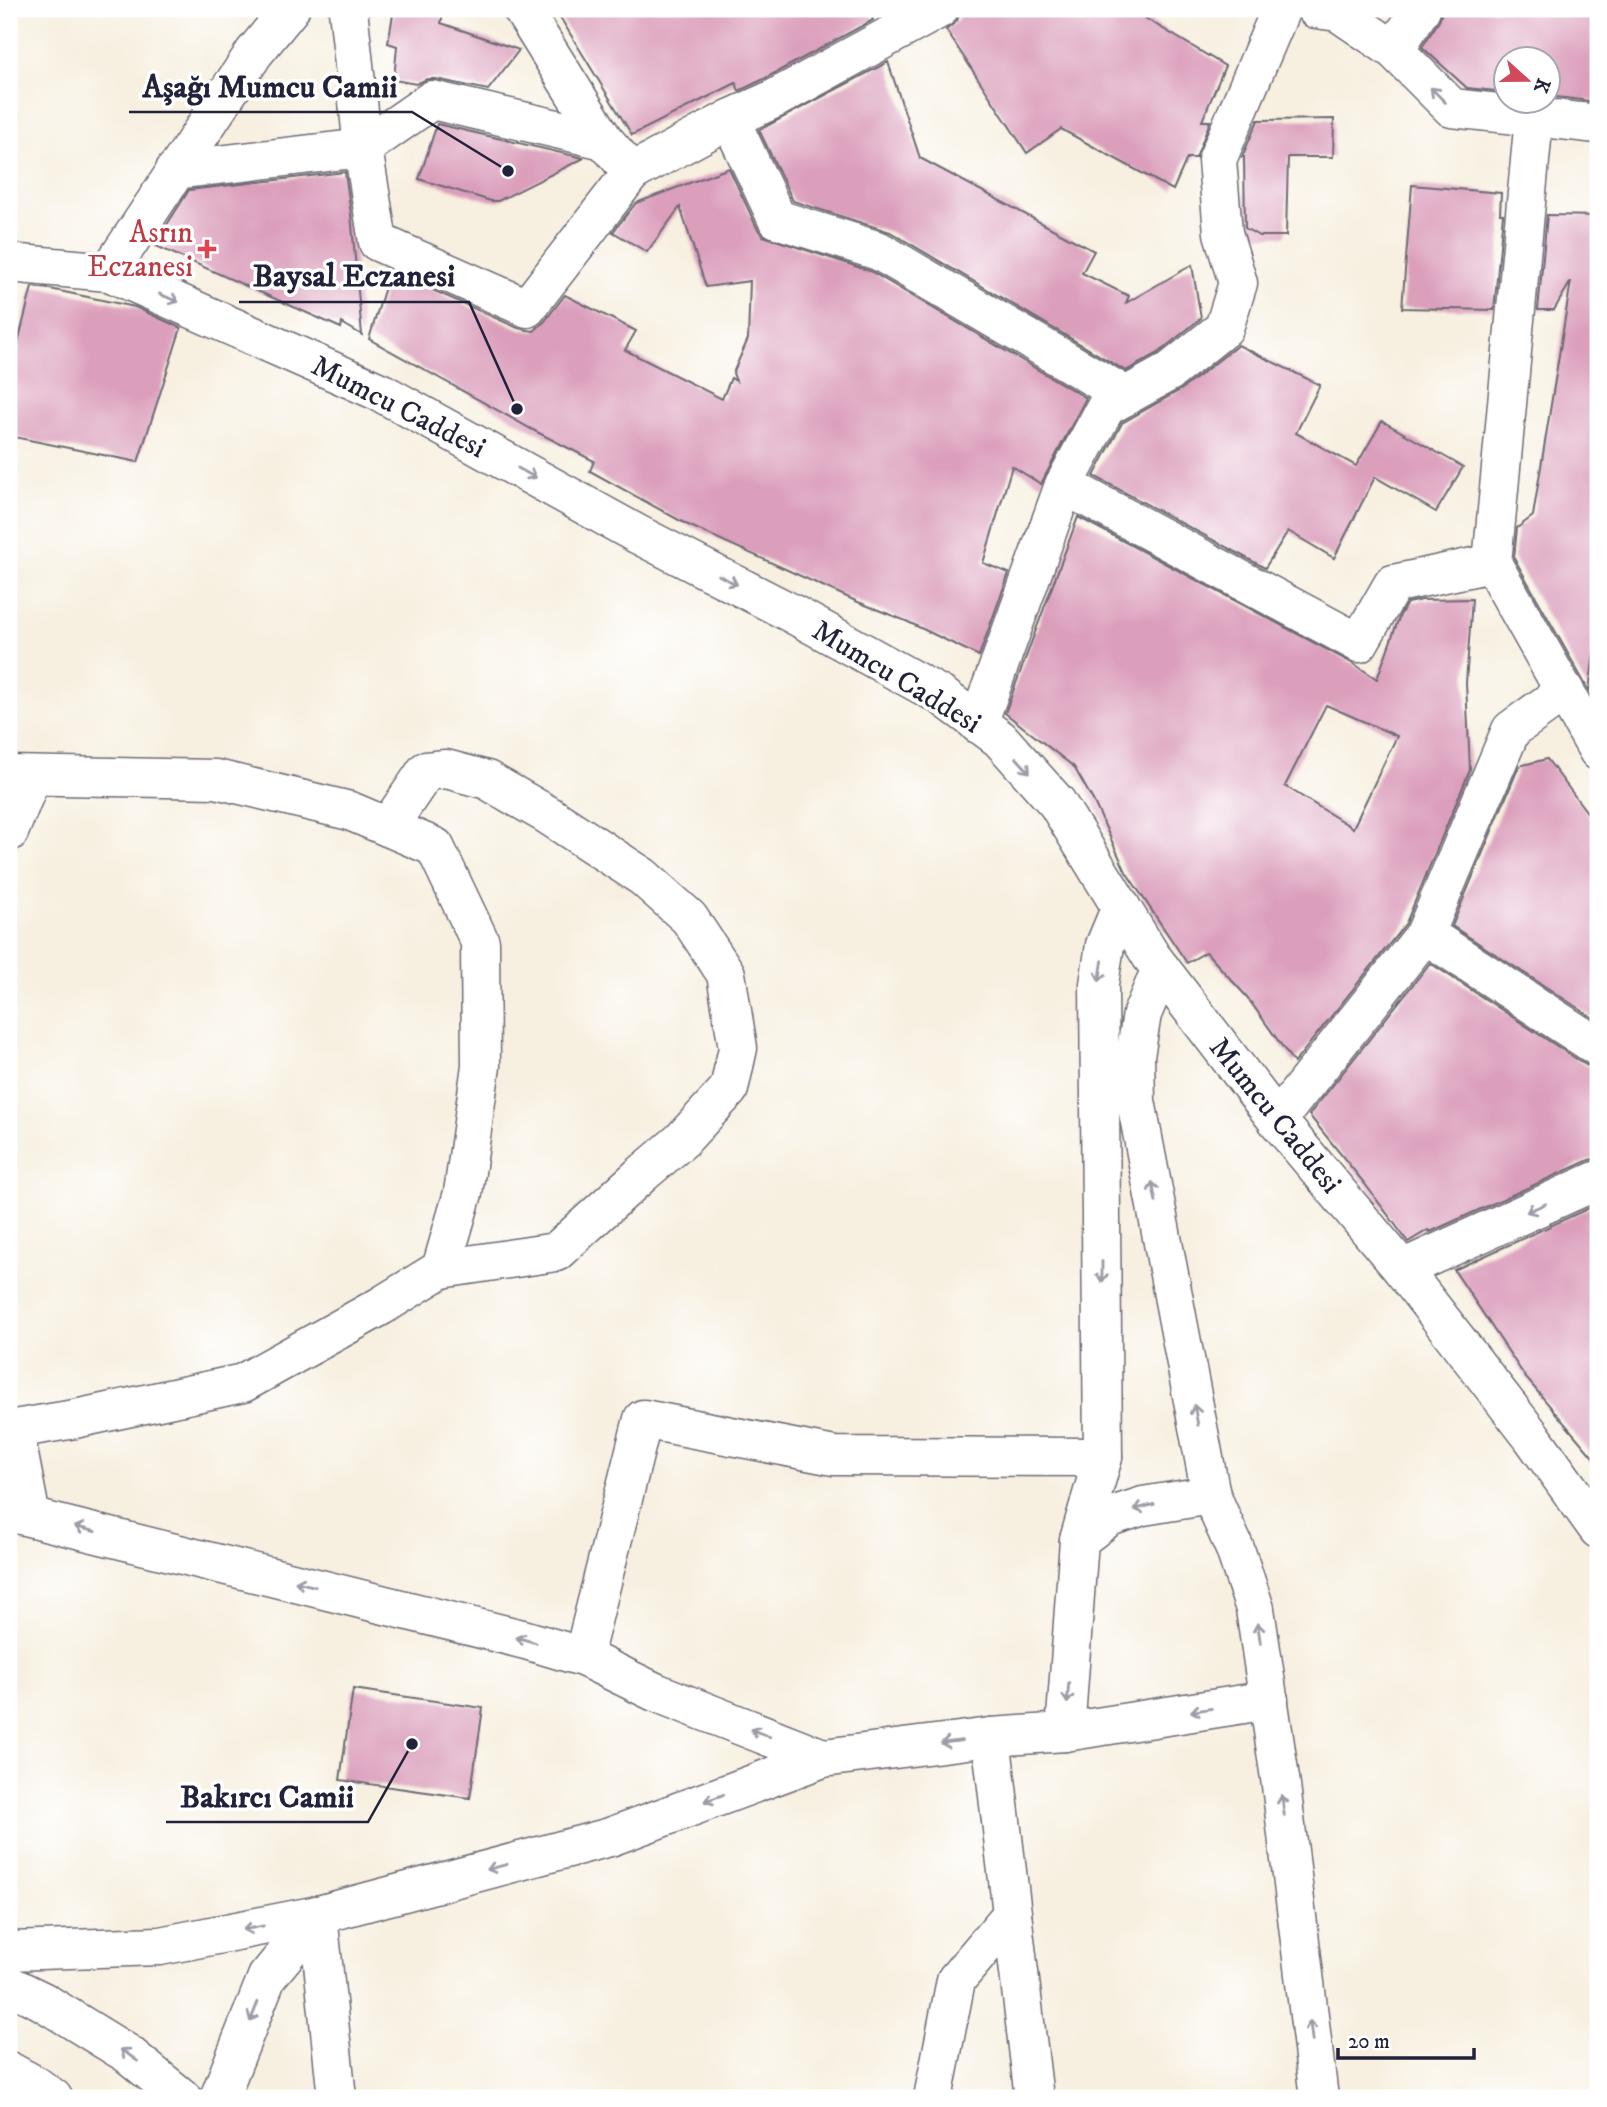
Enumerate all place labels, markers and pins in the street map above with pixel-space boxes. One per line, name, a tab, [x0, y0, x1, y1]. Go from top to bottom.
callout: Aşağı Mumcu Camii	[129, 59, 412, 112]
place label: Asrın Eczanesi	[87, 215, 193, 286]
marker: Asrın Eczanesi	[199, 241, 215, 257]
callout: Baysal Eczanesi	[239, 249, 469, 302]
callout: Bakırcı Camii	[166, 1769, 368, 1822]

